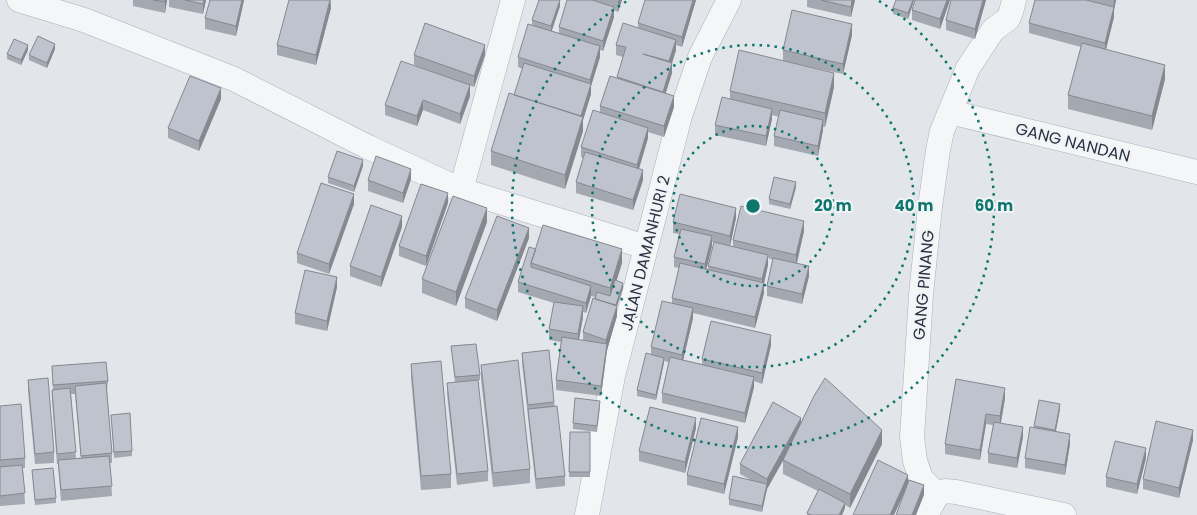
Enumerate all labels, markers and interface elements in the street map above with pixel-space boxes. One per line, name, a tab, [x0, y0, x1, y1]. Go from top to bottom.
street label: GANG NANDAN	[1013, 117, 1133, 168]
street label: JALAN DAMANHURI 2	[615, 173, 676, 333]
text: 20 m	[814, 195, 852, 216]
text: 40 m	[894, 195, 934, 216]
text: 60 m	[975, 195, 1013, 216]
centre of rings	[744, 197, 762, 215]
street label: GANG PINANG	[907, 229, 940, 341]

